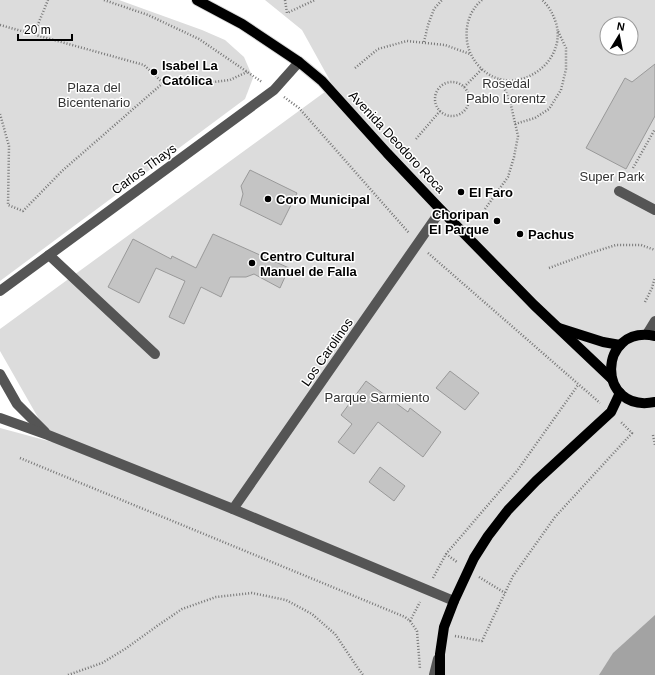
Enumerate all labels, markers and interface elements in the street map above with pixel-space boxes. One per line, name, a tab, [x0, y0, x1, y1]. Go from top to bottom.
scale bar	[18, 16, 72, 42]
north arrow	[599, 16, 639, 56]
text: N	[616, 20, 626, 33]
text: 20 m	[24, 23, 51, 37]
place label: Isabel La Católica	[162, 58, 218, 88]
marker: Isabel La Católica	[149, 67, 159, 77]
park label: Rosedal Pablo Lorentz	[466, 76, 546, 106]
park label: Plaza del Bicentenario	[58, 80, 130, 110]
street label: Avenida Deodoro Roca	[346, 88, 449, 197]
street label: Carlos Thays	[109, 140, 180, 198]
park label: Super Park	[579, 169, 645, 184]
place label: El Faro	[469, 185, 513, 200]
marker: El Faro	[456, 187, 466, 197]
place label: Coro Municipal	[276, 192, 370, 207]
marker: Coro Municipal	[263, 194, 273, 204]
place label: Choripan El Parque	[429, 207, 489, 237]
marker: Choripan El Parque	[492, 216, 502, 226]
place label: Pachus	[528, 227, 574, 242]
marker: Pachus	[515, 229, 525, 239]
place label: Centro Cultural Manuel de Falla	[260, 249, 358, 279]
marker: Centro Cultural Manuel de Falla	[247, 258, 257, 268]
street label: Los Carolinos	[298, 315, 356, 389]
park label: Parque Sarmiento	[325, 390, 429, 405]

